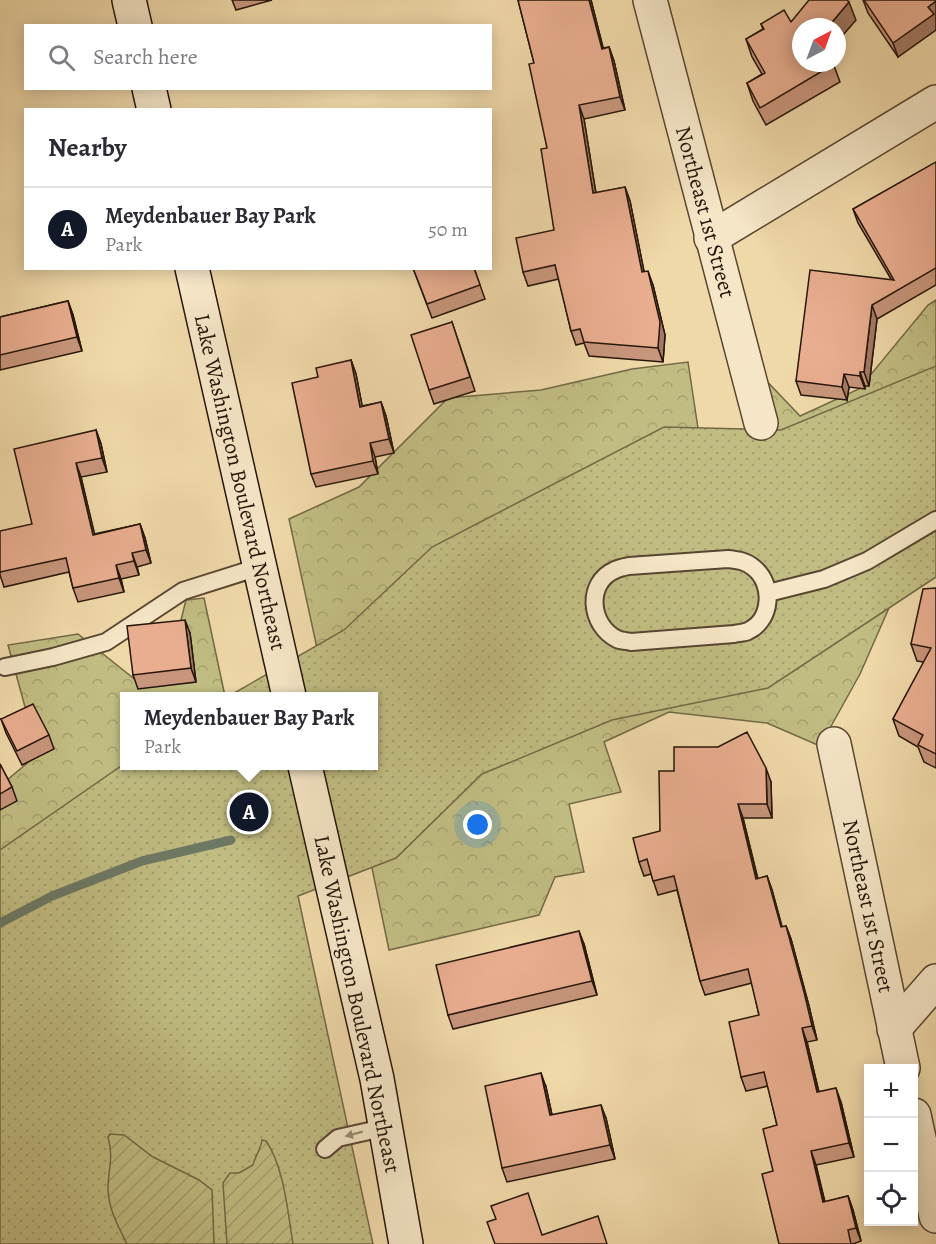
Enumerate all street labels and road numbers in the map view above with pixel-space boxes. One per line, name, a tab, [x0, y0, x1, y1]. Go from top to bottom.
street label: Northeast 1st Street	[668, 123, 742, 301]
street label: Lake Washington Boulevard Northeast	[187, 311, 293, 653]
street label: Northeast 1st Street	[835, 817, 901, 995]
street label: Lake Washington Boulevard Northeast	[306, 832, 408, 1176]

